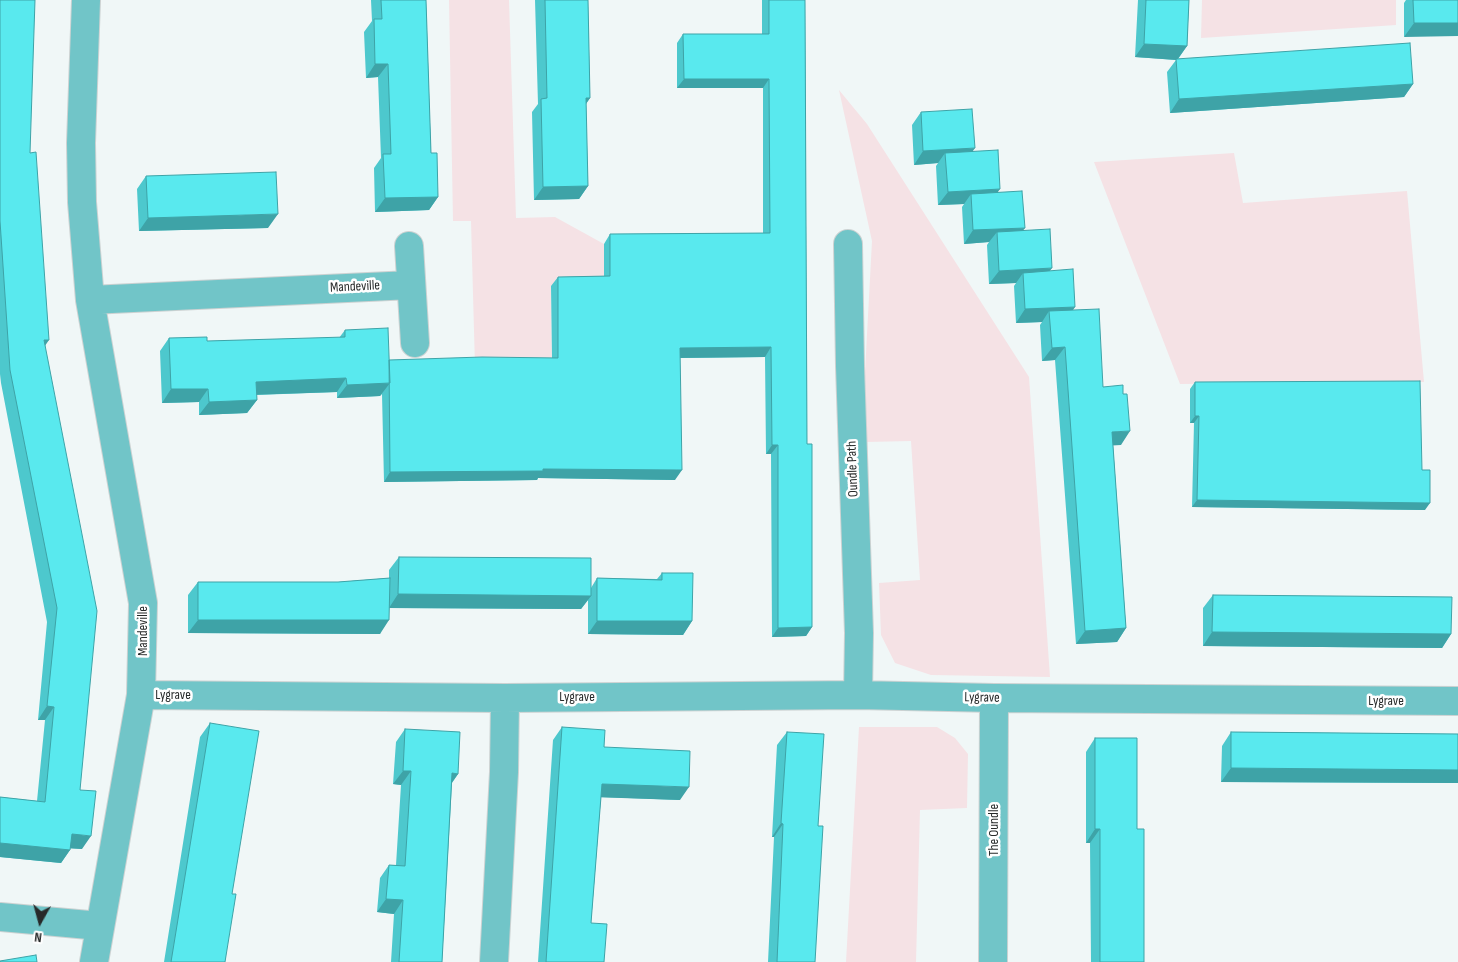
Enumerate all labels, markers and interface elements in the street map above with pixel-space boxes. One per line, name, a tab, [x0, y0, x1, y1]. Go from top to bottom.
street label: Mandeville	[330, 277, 380, 297]
street label: Oundle Path	[844, 441, 862, 497]
street label: Mandeville	[135, 606, 151, 656]
street label: Lygrave	[155, 687, 191, 703]
street label: Lygrave	[559, 689, 595, 705]
street label: Lygrave	[964, 689, 1000, 707]
street label: Lygrave	[1368, 693, 1404, 709]
street label: The Oundle	[986, 804, 1002, 856]
north arrow	[15, 897, 65, 947]
text: N	[33, 928, 43, 946]

